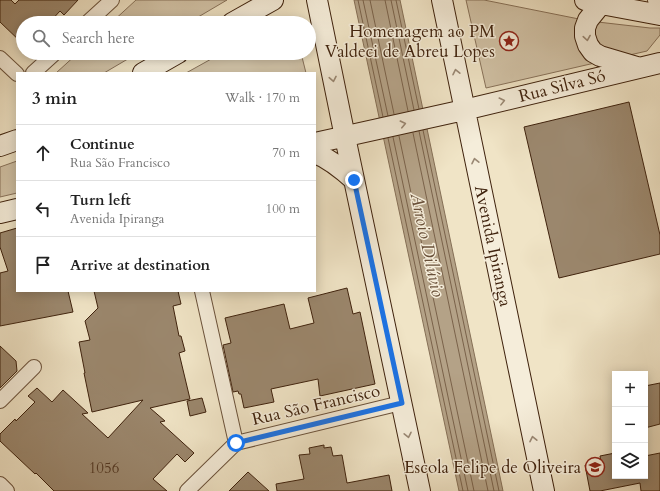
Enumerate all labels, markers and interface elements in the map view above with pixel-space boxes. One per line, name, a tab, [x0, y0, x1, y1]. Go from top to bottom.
search box	[16, 16, 316, 60]
place label: Homenagem ao PM Valdeci de Abreu Lopes	[325, 20, 495, 63]
icon: search	[30, 27, 52, 49]
text: Search here	[62, 28, 135, 48]
place icon: Homenagem ao PM Valdeci de Abreu Lopes	[498, 30, 520, 52]
one-way arrow	[582, 35, 590, 41]
street label: Rua Silva Só	[516, 64, 608, 108]
one-way arrow	[453, 69, 461, 75]
one-way arrow	[329, 76, 337, 83]
text: 3 min	[32, 87, 77, 110]
text: Walk · 170 m	[225, 89, 300, 107]
one-way arrow	[499, 97, 505, 105]
one-way arrow	[399, 120, 406, 128]
text: Continue	[70, 134, 135, 154]
icon: ahead	[32, 142, 54, 164]
text: 70 m	[272, 144, 300, 162]
text: Rua São Francisco	[70, 154, 170, 172]
one-way arrow	[471, 158, 480, 164]
route end	[345, 171, 363, 189]
street label: Avenida Ipiranga	[469, 183, 517, 309]
text: Turn left	[70, 190, 131, 210]
water label: Arroio Dilúvio	[404, 190, 450, 299]
icon: left	[32, 198, 54, 220]
text: 100 m	[266, 200, 300, 218]
text: Avenida Ipiranga	[70, 210, 164, 228]
icon: arrive	[32, 254, 54, 276]
text: Arrive at destination	[70, 255, 210, 275]
map controls	[612, 371, 648, 479]
button: +	[612, 371, 648, 407]
street label: Rua São Francisco	[250, 379, 382, 431]
button: −	[612, 407, 648, 443]
one-way arrow	[404, 432, 412, 438]
route start	[227, 434, 245, 452]
one-way arrow	[530, 436, 538, 442]
button: layers	[612, 443, 648, 479]
place label: Escola Felipe de Oliveira	[404, 456, 582, 479]
school or university icon: Escola Felipe de Oliveira	[584, 456, 606, 478]
house number: 1056	[89, 458, 120, 478]

